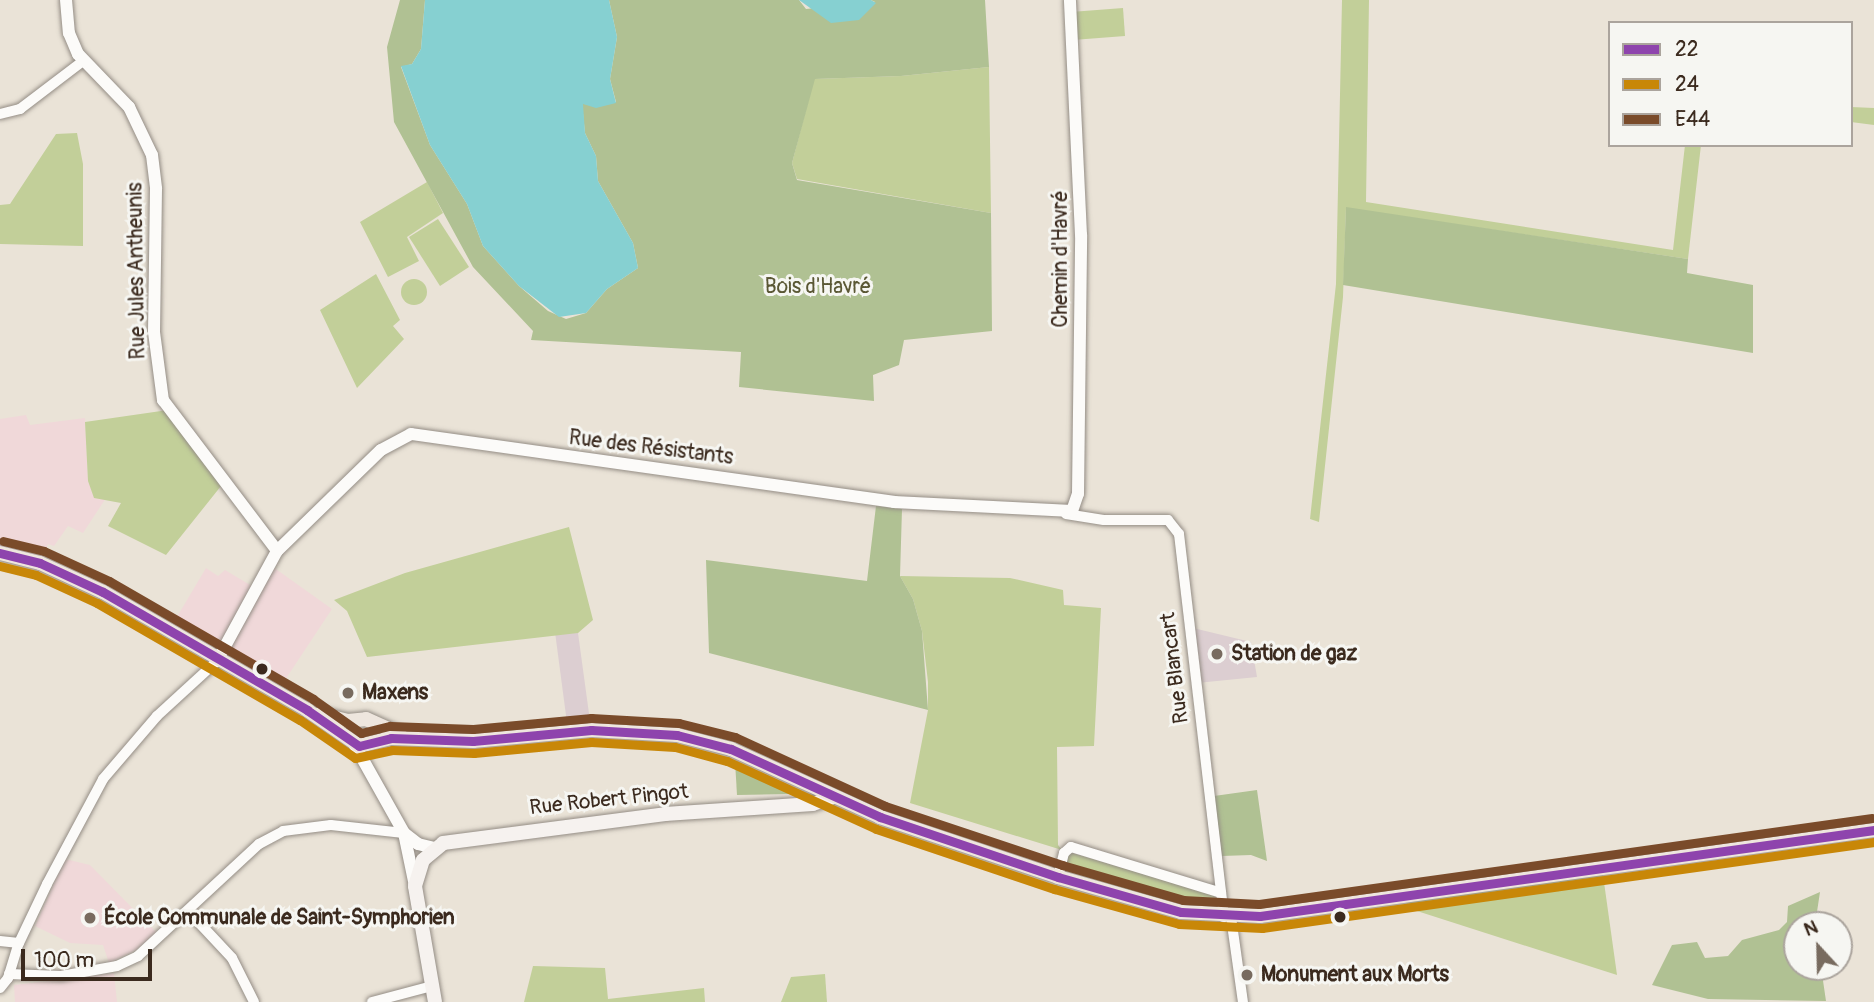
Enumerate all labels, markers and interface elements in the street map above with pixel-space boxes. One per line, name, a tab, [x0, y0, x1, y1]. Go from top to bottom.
legend	[1608, 21, 1853, 147]
text: 22	[1675, 36, 1698, 63]
text: 24	[1675, 71, 1699, 98]
text: E44	[1675, 106, 1710, 133]
street label: Rue Jules Antheunis	[123, 182, 151, 360]
street label: Chemin d'Havré	[1048, 190, 1074, 328]
park label: Bois d'Havré	[765, 274, 871, 300]
street label: Rue des Résistants	[567, 425, 735, 471]
street label: Rue Blancart	[1156, 611, 1194, 725]
place label: Station de gaz	[1231, 641, 1357, 667]
marker: Station de gaz	[1209, 646, 1225, 662]
unlabelled marker	[255, 662, 269, 676]
place label: Maxens	[362, 680, 428, 706]
marker: Maxens	[340, 685, 356, 701]
street label: Rue Robert Pingot	[528, 779, 690, 821]
place label: École Communale de Saint-Symphorien	[104, 905, 455, 931]
marker: École Communale de Saint-Symphorien	[82, 910, 98, 926]
unlabelled marker	[1333, 910, 1347, 924]
north arrow	[1783, 911, 1853, 981]
text: N	[1800, 915, 1821, 942]
scale bar	[24, 936, 156, 980]
text: 100 m	[34, 947, 94, 974]
place label: Monument aux Morts	[1261, 962, 1449, 988]
marker: Monument aux Morts	[1239, 967, 1255, 983]

